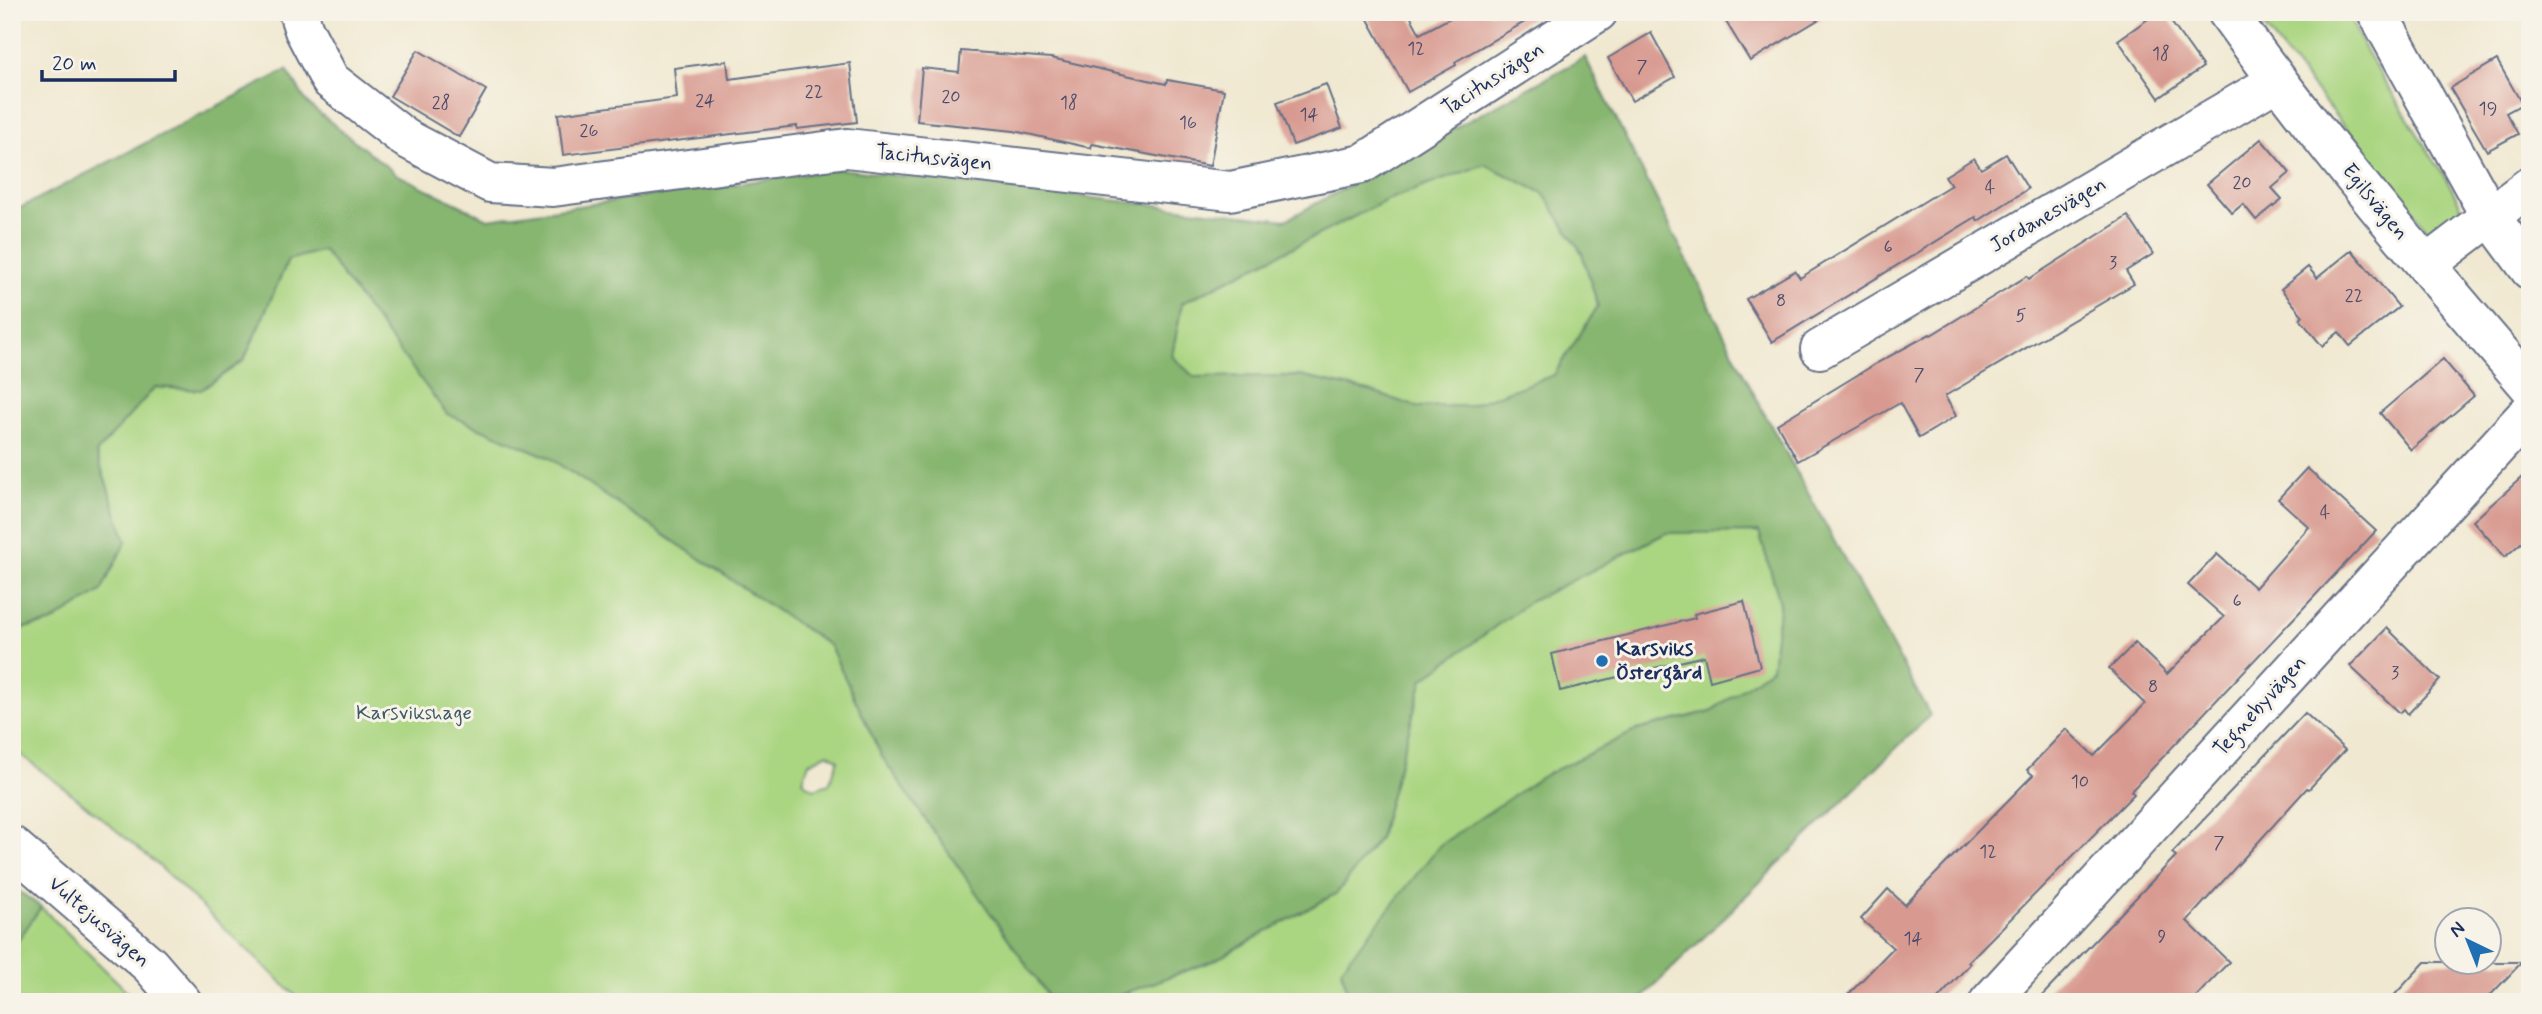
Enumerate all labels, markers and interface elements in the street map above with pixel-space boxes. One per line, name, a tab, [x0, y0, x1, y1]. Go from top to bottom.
street label: Tacitusvägen	[1436, 35, 1550, 123]
house number: 12	[1407, 37, 1425, 61]
scale bar	[42, 38, 175, 82]
house number: 18	[2152, 42, 2170, 66]
text: 20 m	[52, 50, 97, 78]
house number: 7	[1637, 55, 1648, 79]
house number: 22	[805, 80, 823, 104]
house number: 20	[941, 85, 961, 109]
house number: 24	[695, 89, 715, 113]
house number: 28	[432, 91, 450, 115]
house number: 18	[1060, 91, 1078, 115]
house number: 19	[2479, 97, 2497, 121]
house number: 14	[1300, 103, 1319, 127]
house number: 16	[1179, 111, 1197, 135]
house number: 26	[580, 119, 598, 143]
street label: Tacitusvägen	[875, 138, 993, 178]
street label: Egilsvägen	[2335, 158, 2415, 246]
street label: Jordanesvägen	[1985, 170, 2111, 260]
house number: 20	[2232, 171, 2252, 195]
house number: 4	[1985, 176, 1995, 200]
house number: 6	[1883, 235, 1893, 259]
house number: 3	[2109, 251, 2117, 275]
house number: 22	[2345, 284, 2363, 308]
house number: 8	[1776, 289, 1786, 313]
house number: 5	[2016, 304, 2027, 328]
house number: 7	[1914, 363, 1925, 387]
house number: 4	[2320, 501, 2330, 525]
house number: 6	[2232, 589, 2242, 613]
place label: Karsviks Östergård	[1616, 635, 1702, 689]
street label: Tegnebyvägen	[2207, 649, 2314, 764]
marker: Karsviks Östergård	[1594, 653, 1610, 669]
house number: 3	[2391, 661, 2399, 685]
house number: 8	[2148, 675, 2158, 699]
park label: Karsvikshage	[356, 699, 472, 727]
house number: 10	[2071, 770, 2089, 794]
house number: 7	[2214, 831, 2225, 855]
house number: 12	[1979, 840, 1997, 864]
street label: Vultejusvägen	[42, 870, 156, 974]
north arrow	[2434, 906, 2504, 976]
text: N	[2444, 916, 2471, 943]
house number: 9	[2158, 925, 2167, 949]
house number: 14	[1904, 927, 1923, 951]

